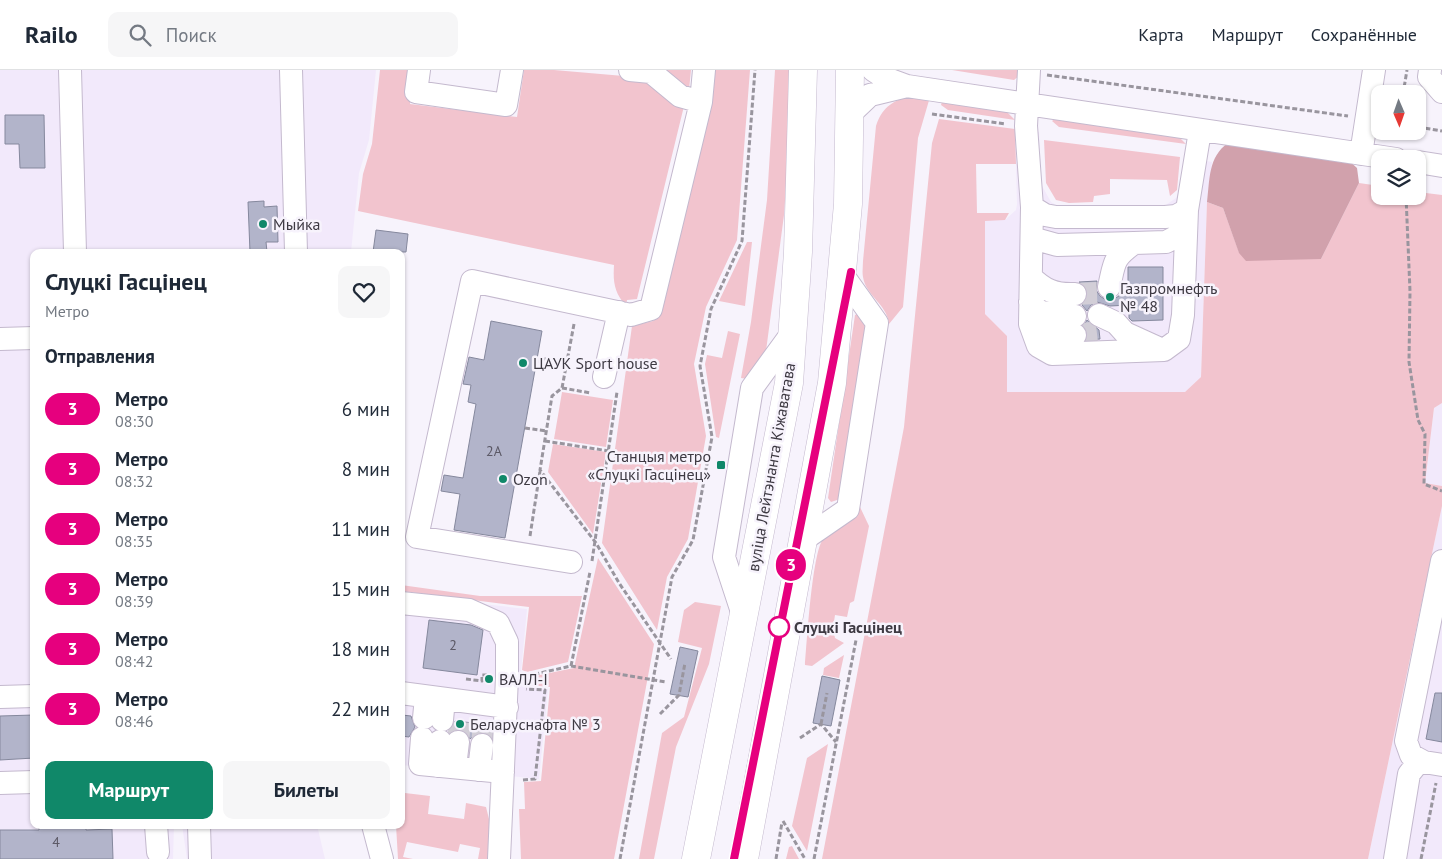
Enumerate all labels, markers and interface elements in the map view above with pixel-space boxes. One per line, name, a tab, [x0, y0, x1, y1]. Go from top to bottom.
search box	[108, 12, 458, 57]
text: Railo	[25, 19, 78, 50]
icon: search	[126, 21, 154, 49]
text: Поиск	[166, 23, 217, 47]
text: Карта	[1138, 23, 1184, 46]
text: Маршрут	[1212, 23, 1283, 46]
text: Сохранённые	[1311, 23, 1417, 46]
north arrow	[1371, 85, 1426, 140]
map controls	[1371, 85, 1426, 205]
button: layers	[1371, 150, 1426, 205]
place label: Мыйка	[273, 214, 321, 234]
marker: Мыйка	[257, 218, 269, 230]
text: Слуцкі Гасцінец	[45, 266, 207, 297]
button: heart	[338, 266, 390, 318]
place label: Газпромнефть № 48	[1120, 278, 1217, 316]
marker: Газпромнефть № 48	[1104, 291, 1116, 303]
text: Метро	[45, 301, 89, 321]
text: Отправления	[45, 344, 155, 368]
place label: ЦАУК Sport house	[533, 353, 658, 373]
marker: ЦАУК Sport house	[517, 357, 529, 369]
street label: вуліца Лейтэнанта Кіжаватава	[743, 361, 799, 573]
text: Метро	[115, 387, 168, 411]
text: 3	[67, 397, 78, 420]
text: 6 мин	[342, 397, 390, 421]
text: 08:30	[115, 411, 153, 431]
house number: 2А	[486, 442, 503, 460]
place label: Станцыя метро «Слуцкі Гасцінец»	[588, 446, 711, 484]
text: Метро	[115, 447, 168, 471]
text: 3	[67, 457, 78, 480]
text: 8 мин	[342, 457, 390, 481]
marker: Станцыя метро «Слуцкі Гасцінец»	[715, 459, 727, 471]
place label: Ozon	[513, 469, 548, 489]
text: 08:32	[115, 471, 153, 491]
marker: Ozon	[497, 473, 509, 485]
text: Метро	[115, 507, 168, 531]
text: 3	[67, 517, 78, 540]
text: 11 мин	[331, 517, 390, 541]
text: 08:35	[115, 531, 153, 551]
line badge: 3	[775, 549, 807, 581]
text: 3	[786, 553, 796, 576]
text: Метро	[115, 567, 168, 591]
text: 3	[67, 577, 78, 600]
text: 15 мин	[331, 577, 390, 601]
text: 08:39	[115, 591, 153, 611]
marker: Слуцкі Гасцінец	[768, 616, 790, 638]
place label: Слуцкі Гасцінец	[794, 617, 902, 637]
text: Метро	[115, 627, 168, 651]
house number: 2	[449, 636, 457, 654]
text: 3	[67, 637, 78, 660]
text: 18 мин	[331, 637, 390, 661]
text: 08:42	[115, 651, 153, 671]
place label: ВАЛЛ-І	[499, 669, 548, 689]
marker: ВАЛЛ-І	[483, 673, 495, 685]
text: Метро	[115, 687, 168, 711]
text: 3	[67, 697, 78, 720]
text: 22 мин	[331, 697, 390, 721]
text: 08:46	[115, 711, 153, 731]
place label: Беларуснафта № 3	[470, 714, 601, 734]
marker: Беларуснафта № 3	[454, 718, 466, 730]
button: Маршрут	[45, 761, 213, 819]
button: Билеты	[223, 761, 390, 819]
house number: 4	[52, 833, 60, 851]

